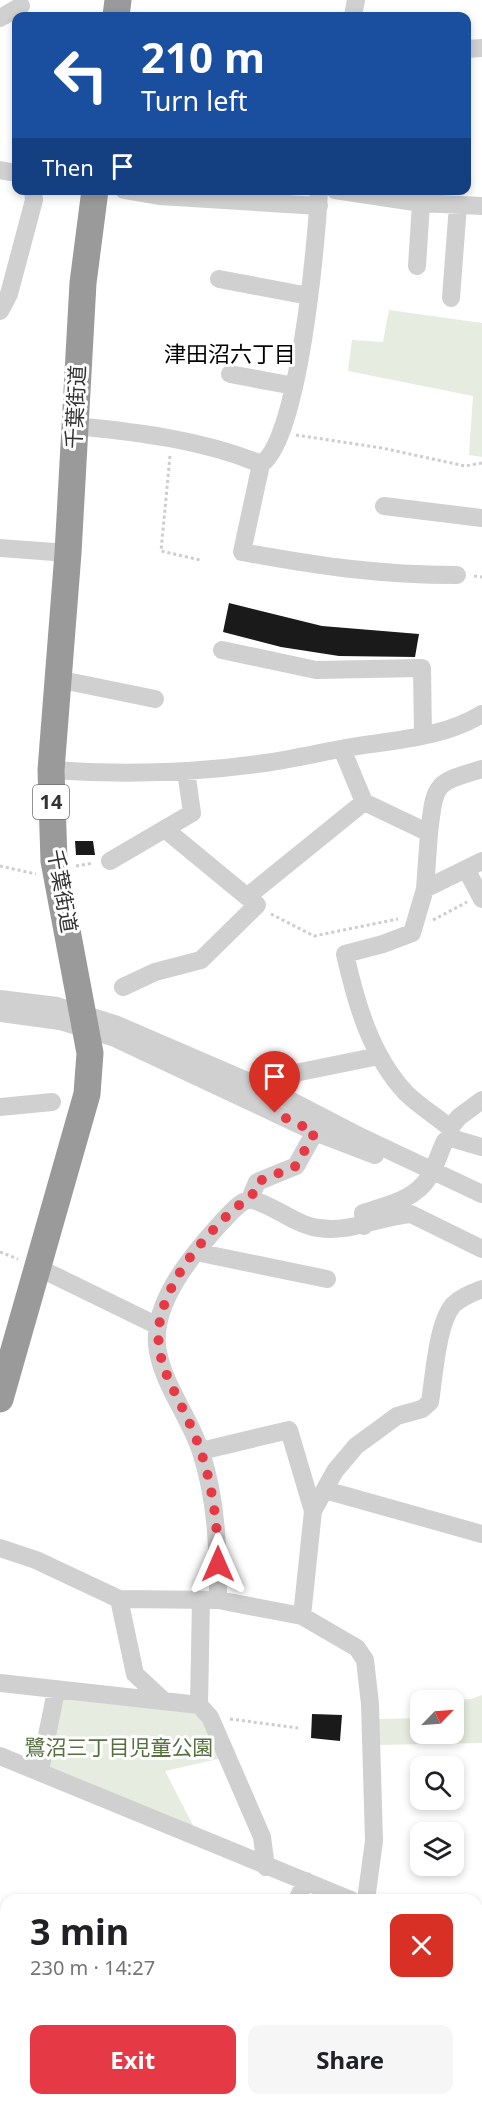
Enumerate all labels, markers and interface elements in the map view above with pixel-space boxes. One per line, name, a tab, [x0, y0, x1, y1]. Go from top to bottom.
text: 210 m	[141, 28, 265, 85]
icon: left	[42, 36, 120, 114]
text: Turn left	[141, 82, 247, 119]
icon: arrive	[106, 150, 139, 183]
text: Then	[42, 152, 94, 182]
district label: 津田沼六丁目	[164, 338, 296, 368]
street label: 千葉街道	[59, 364, 91, 450]
road number: 14	[33, 785, 69, 819]
street label: 千葉街道	[42, 847, 84, 935]
pin	[249, 1051, 300, 1113]
icon: arrive	[258, 1060, 291, 1093]
position arrow	[186, 1532, 250, 1596]
north arrow	[410, 1690, 464, 1744]
map controls	[410, 1690, 464, 1876]
park label: 鷺沼三丁目児童公園	[25, 1733, 214, 1761]
button: search	[410, 1756, 464, 1810]
button: layers	[410, 1822, 464, 1876]
text: 3 min	[30, 1907, 129, 1956]
button: close	[390, 1914, 453, 1977]
text: 230 m · 14:27	[30, 1954, 155, 1981]
button: Exit	[30, 2025, 236, 2094]
button: Share	[248, 2025, 453, 2094]

